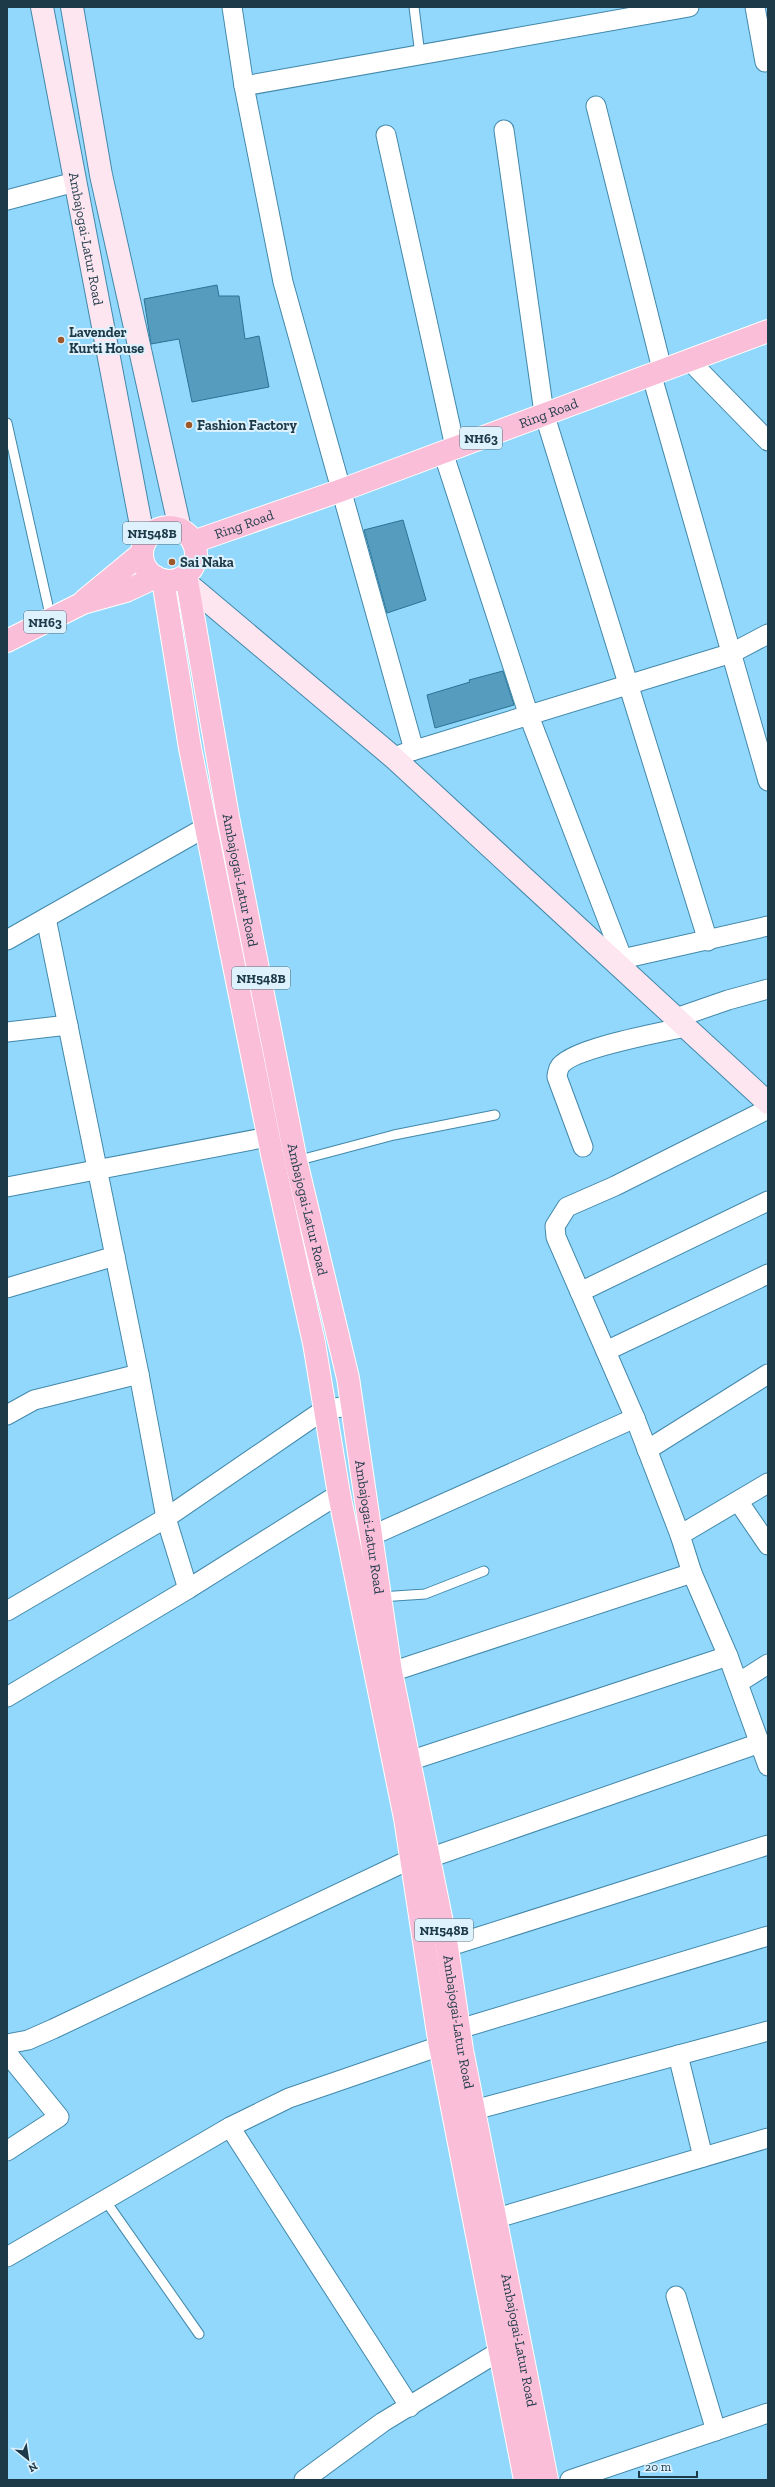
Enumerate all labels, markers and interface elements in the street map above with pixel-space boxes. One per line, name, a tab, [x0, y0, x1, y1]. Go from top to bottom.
street label: Ambajogai-Latur Road	[65, 171, 107, 307]
place label: Lavender Kurti House	[69, 324, 144, 357]
marker: Lavender Kurti House	[56, 335, 66, 345]
street label: Ring Road	[516, 394, 580, 432]
place label: Fashion Factory	[197, 417, 297, 434]
marker: Fashion Factory	[184, 420, 194, 430]
road number: NH63	[460, 427, 502, 449]
street label: Ring Road	[212, 506, 276, 542]
road number: NH548B	[123, 522, 181, 544]
place label: Sai Naka	[180, 554, 234, 571]
marker: Sai Naka	[167, 557, 177, 567]
road number: NH63	[24, 611, 66, 633]
street label: Ambajogai-Latur Road	[219, 812, 262, 948]
road number: NH548B	[232, 967, 290, 989]
street label: Ambajogai-Latur Road	[284, 1142, 332, 1277]
street label: Ambajogai-Latur Road	[352, 1459, 388, 1595]
road number: NH548B	[415, 1919, 473, 1941]
street label: Ambajogai-Latur Road	[440, 1954, 478, 2091]
street label: Ambajogai-Latur Road	[498, 2272, 541, 2408]
north arrow	[8, 2439, 48, 2479]
scale bar	[639, 2453, 697, 2479]
text: N	[25, 2460, 40, 2475]
text: 20 m	[645, 2460, 672, 2474]

